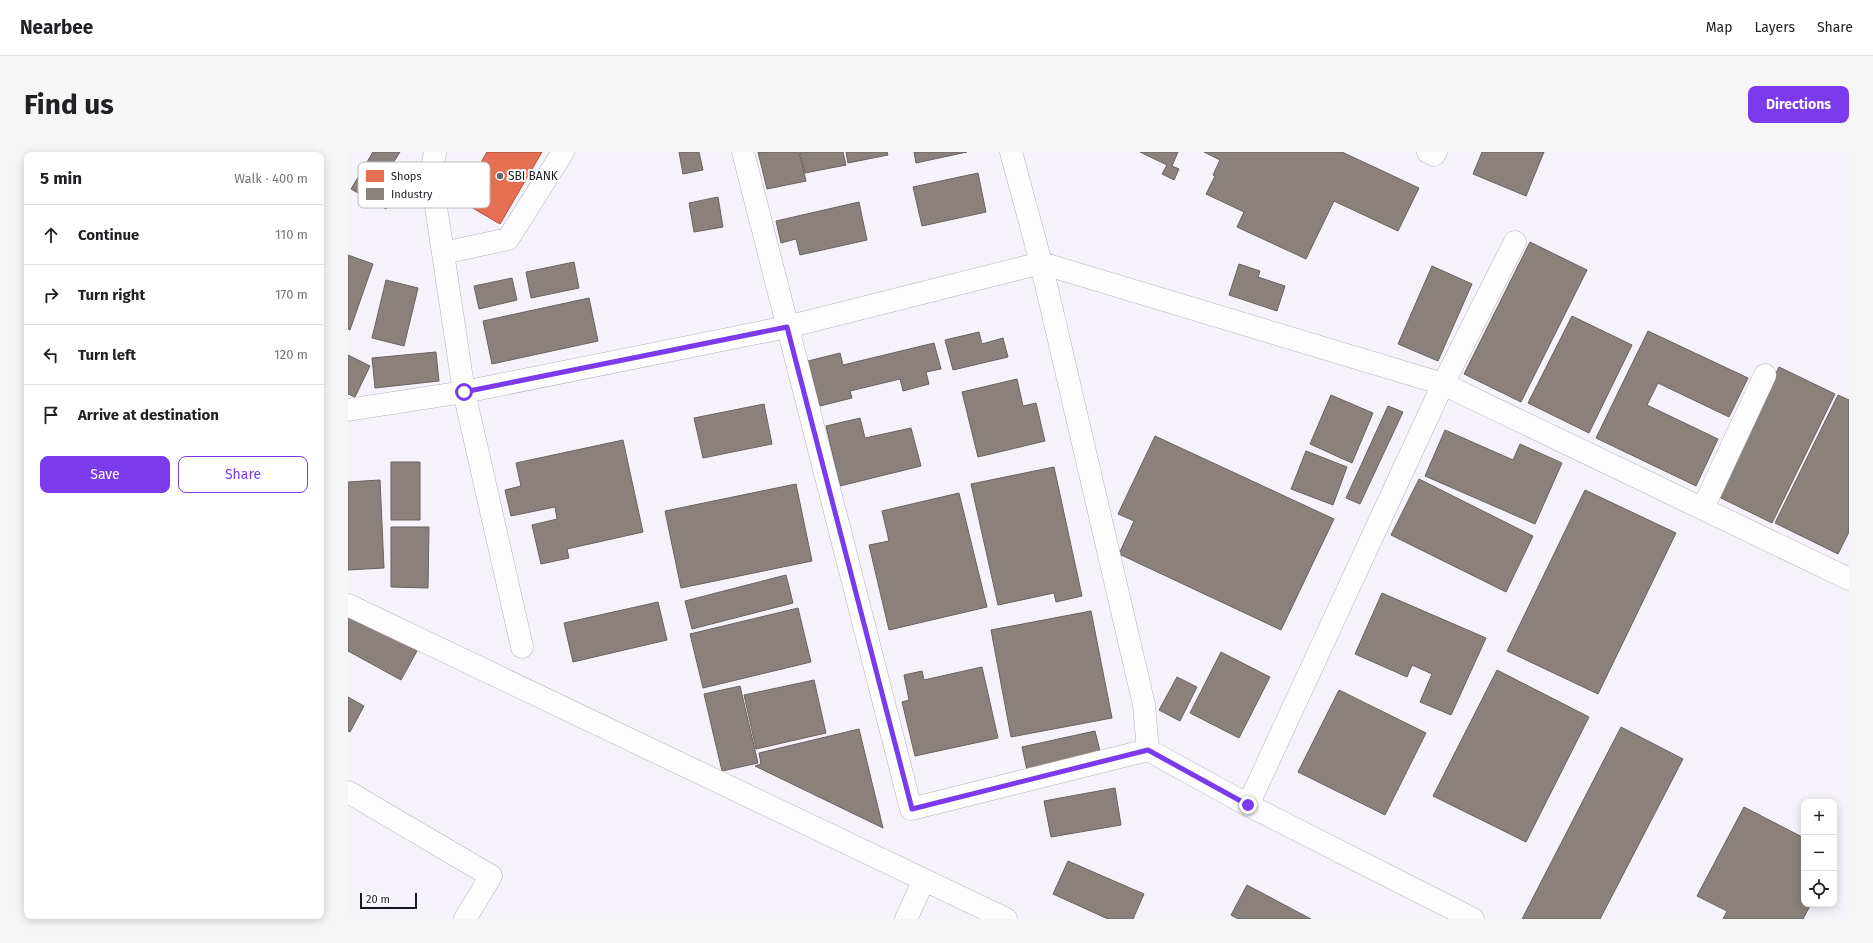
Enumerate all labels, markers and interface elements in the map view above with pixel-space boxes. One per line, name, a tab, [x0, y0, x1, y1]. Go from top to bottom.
text: Nearbee	[20, 16, 93, 39]
text: Map	[1706, 19, 1732, 36]
text: Layers	[1754, 19, 1795, 36]
text: Share	[1817, 19, 1853, 36]
button: Directions	[1748, 86, 1849, 123]
text: Find us	[24, 88, 114, 121]
legend	[358, 162, 490, 208]
text: 5 min	[40, 168, 82, 189]
place label: SBI BANK	[508, 169, 559, 183]
text: Shops	[391, 170, 422, 183]
text: Walk · 400 m	[234, 171, 308, 186]
marker: SBI BANK	[495, 171, 505, 181]
text: Industry	[391, 188, 433, 201]
icon: ahead	[40, 224, 62, 246]
text: Continue	[78, 226, 139, 244]
text: 110 m	[275, 227, 308, 242]
icon: right	[40, 284, 62, 306]
text: Turn right	[78, 286, 145, 304]
text: 170 m	[275, 287, 308, 302]
icon: left	[40, 344, 62, 366]
text: Turn left	[78, 346, 136, 364]
text: 120 m	[274, 347, 308, 362]
route start	[455, 383, 473, 401]
icon: arrive	[40, 404, 62, 426]
text: Arrive at destination	[78, 406, 219, 424]
button: Save	[40, 456, 170, 493]
button: Share	[178, 456, 308, 493]
route end	[1239, 796, 1257, 814]
map controls	[1801, 799, 1837, 907]
button: +	[1801, 799, 1837, 835]
button: −	[1801, 835, 1837, 871]
button: locate	[1801, 871, 1837, 907]
scale bar	[360, 891, 417, 910]
text: 20 m	[366, 893, 390, 906]

